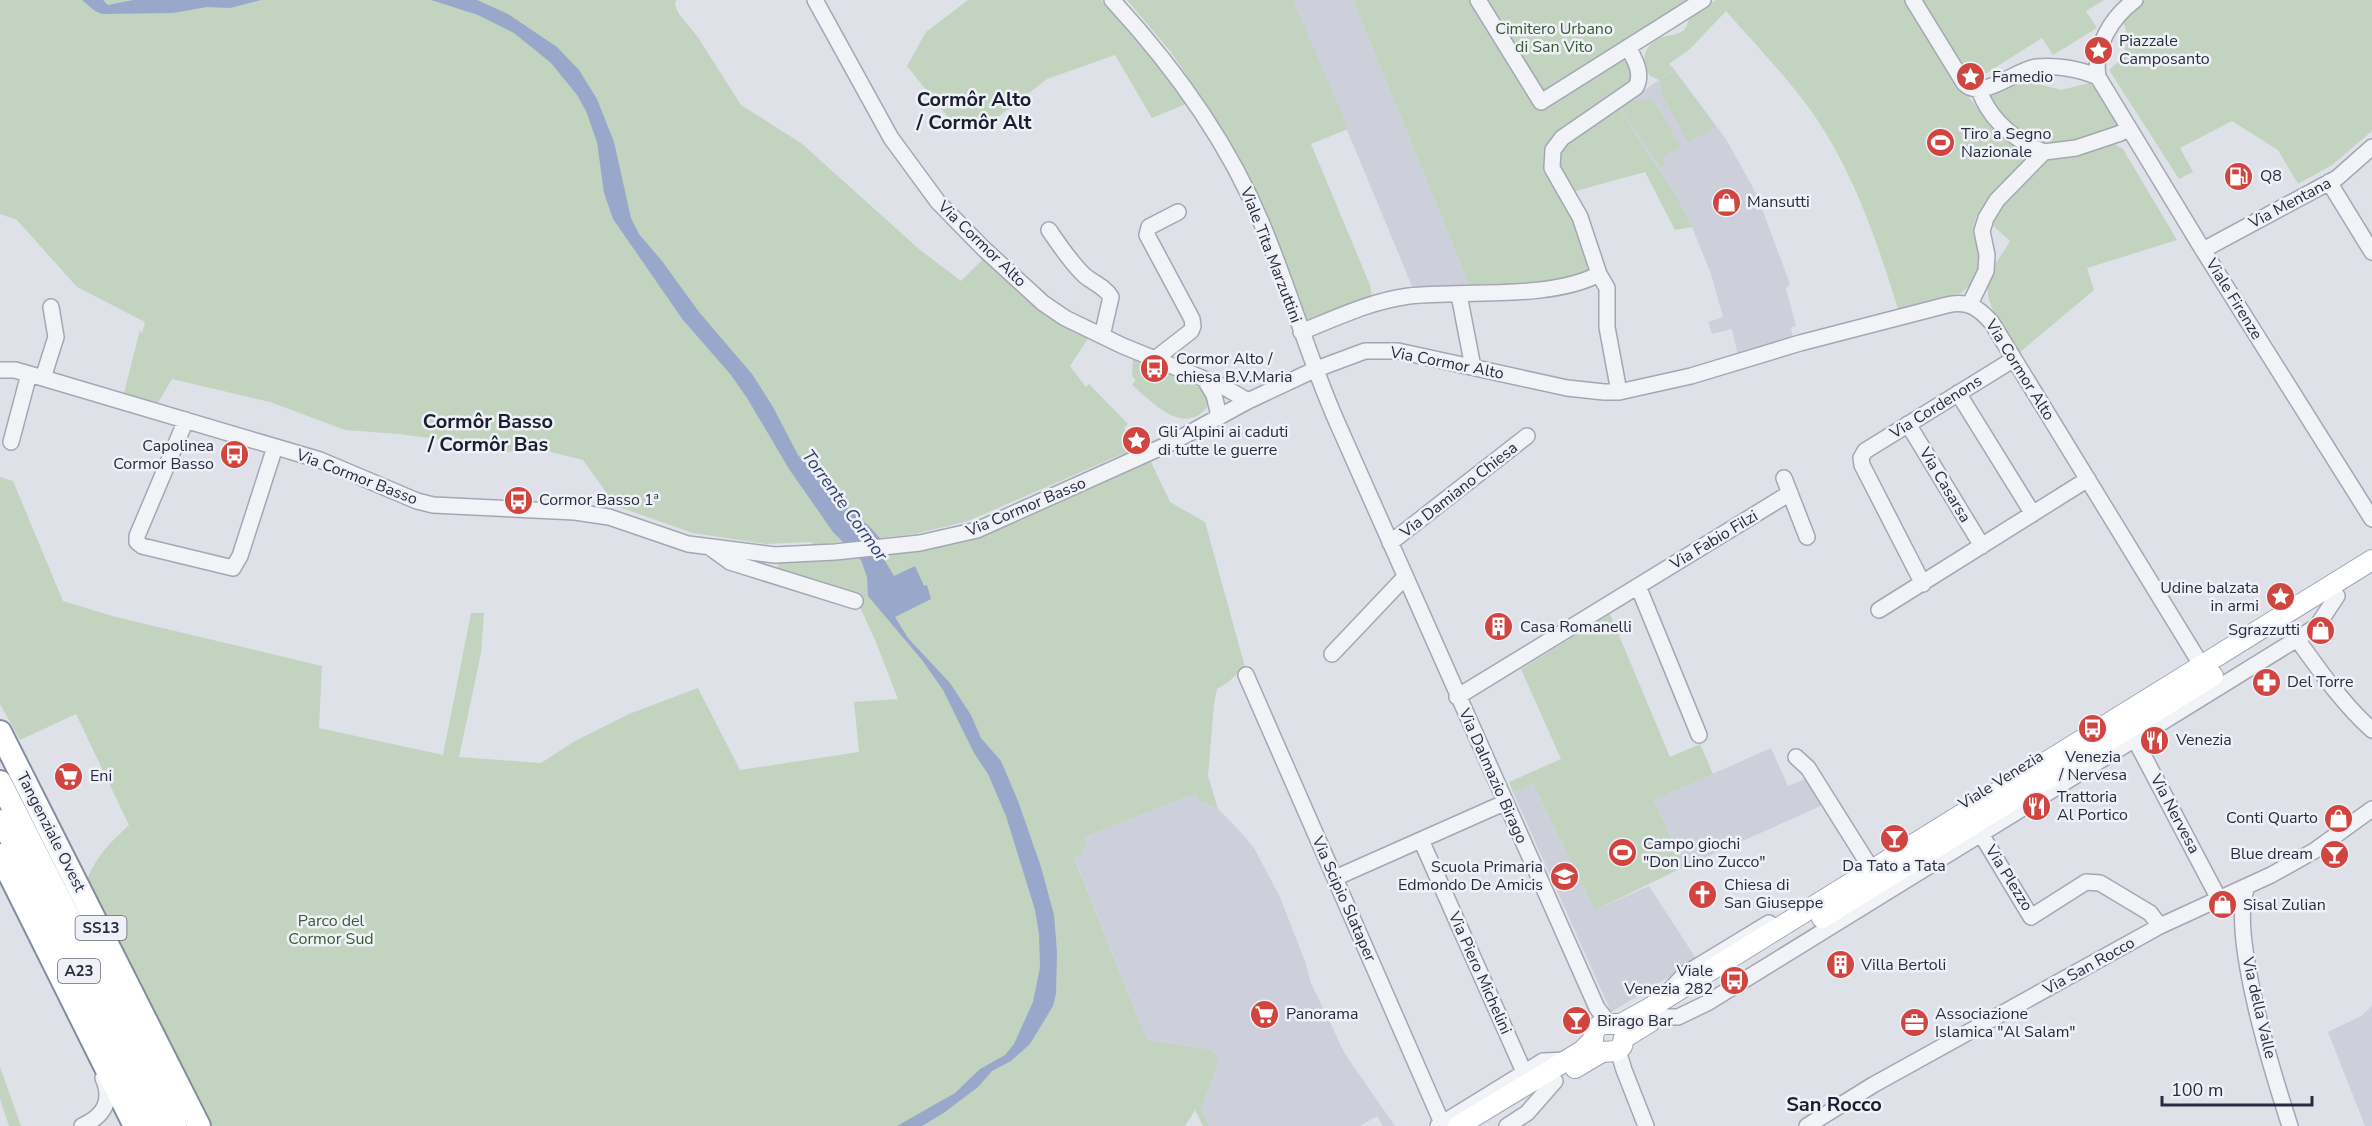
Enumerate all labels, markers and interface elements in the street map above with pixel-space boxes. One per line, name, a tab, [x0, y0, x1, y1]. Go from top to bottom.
park label: Cimitero Urbano di San Vito	[1495, 18, 1613, 58]
place label: Piazzale Camposanto	[2119, 30, 2210, 70]
place icon: Piazzale Camposanto	[2082, 34, 2114, 66]
place icon: Famedio	[1955, 61, 1987, 93]
place label: Famedio	[1992, 66, 2053, 88]
district label: Cormôr Alto / Cormôr Alt	[916, 86, 1032, 136]
place label: Tiro a Segno Nazionale	[1961, 123, 2051, 163]
sports icon: Tiro a Segno Nazionale	[1924, 127, 1956, 159]
fuel station icon: Q8	[2223, 160, 2255, 192]
place label: Q8	[2260, 165, 2282, 187]
street label: Via Mentana	[2244, 172, 2335, 234]
street label: Viale Tita Marzuttini	[1235, 183, 1307, 326]
shop icon: Mansutti	[1710, 186, 1742, 218]
place label: Mansutti	[1747, 191, 1810, 213]
street label: Via Cormor Alto	[932, 195, 1031, 292]
street label: Viale Firenze	[2200, 253, 2268, 344]
street label: Via Cormor Alto	[1980, 314, 2060, 425]
street label: Via Cormor Alto	[1387, 341, 1506, 385]
place label: Cormor Alto / chiesa B.V.Maria	[1176, 348, 1292, 388]
bus stop icon: Cormor Alto / chiesa B.V.Maria	[1139, 352, 1171, 384]
street label: Via Cordenons	[1885, 370, 1986, 445]
district label: Cormôr Basso / Cormôr Bas	[423, 408, 553, 458]
place label: Gli Alpini ai caduti di tutte le guerre	[1158, 421, 1288, 461]
place icon: Gli Alpini ai caduti di tutte le guerre	[1121, 425, 1153, 457]
place label: Capolinea Cormor Basso	[113, 435, 214, 475]
street label: Via Damiano Chiesa	[1395, 437, 1522, 544]
bus stop icon: Capolinea Cormor Basso	[219, 439, 251, 471]
street label: Via Casarsa	[1913, 442, 1976, 527]
street label: Via Cormor Basso	[292, 443, 421, 510]
water label: Torrente Cormor	[796, 444, 894, 566]
street label: Via Cormor Basso	[962, 472, 1089, 543]
bus stop icon: Cormor Basso 1ª	[502, 484, 534, 516]
place label: Cormor Basso 1ª	[539, 489, 659, 511]
street label: Via Fabio Filzi	[1665, 505, 1762, 575]
place label: Udine balzata in armi	[2160, 577, 2259, 617]
place icon: Udine balzata in armi	[2264, 581, 2296, 613]
building icon: Casa Romanelli	[1483, 611, 1515, 643]
shop icon: Sgrazzutti	[2305, 614, 2337, 646]
place label: Casa Romanelli	[1520, 616, 1632, 638]
place label: Sgrazzutti	[2228, 619, 2300, 641]
pharmacy icon: Del Torre	[2250, 666, 2282, 698]
place label: Del Torre	[2287, 671, 2353, 693]
street label: Via Dalmazio Birago	[1453, 704, 1533, 847]
bus stop icon: Venezia / Nervesa	[2077, 713, 2109, 745]
restaurant icon: Venezia	[2139, 724, 2171, 756]
place label: Venezia	[2175, 729, 2232, 751]
street label: Viale Venezia	[1954, 745, 2048, 815]
place label: Venezia / Nervesa	[2058, 746, 2127, 786]
supermarket icon: Eni	[53, 760, 85, 792]
place label: Eni	[90, 765, 112, 787]
street label: Tangenziale Ovest	[11, 768, 91, 896]
street label: Via Nervesa	[2144, 770, 2205, 857]
place label: Trattoria Al Portico	[2057, 786, 2128, 826]
restaurant icon: Trattoria Al Portico	[2020, 790, 2052, 822]
shop icon: Conti Quarto	[2323, 802, 2355, 834]
place label: Conti Quarto	[2226, 807, 2318, 829]
bar icon: Da Tato a Tata	[1878, 822, 1910, 854]
street label: Via Scipio Slataper	[1306, 832, 1382, 965]
place label: Campo giochi "Don Lino Zucco"	[1643, 833, 1766, 873]
sports icon: Campo giochi "Don Lino Zucco"	[1606, 837, 1638, 869]
bar icon: Blue dream	[2318, 838, 2350, 870]
street label: Via Plezzo	[1979, 840, 2038, 915]
place label: Blue dream	[2230, 843, 2313, 865]
place label: Da Tato a Tata	[1842, 855, 1946, 877]
place label: Scuola Primaria Edmondo De Amicis	[1398, 856, 1543, 896]
school or university icon: Scuola Primaria Edmondo De Amicis	[1548, 860, 1580, 892]
place label: Chiesa di San Giuseppe	[1724, 874, 1823, 914]
church icon: Chiesa di San Giuseppe	[1687, 878, 1719, 910]
shop icon: Sisal Zulian	[2206, 889, 2238, 921]
place label: Sisal Zulian	[2243, 894, 2326, 916]
street label: Via Piero Michelini	[1443, 907, 1517, 1038]
park label: Parco del Cormor Sud	[288, 910, 374, 950]
road number: SS13	[76, 916, 126, 940]
street label: Via San Rocco	[2038, 932, 2139, 1001]
building icon: Villa Bertoli	[1824, 949, 1856, 981]
place label: Villa Bertoli	[1860, 954, 1946, 976]
street label: Via della Valle	[2236, 954, 2281, 1061]
road number: A23	[58, 959, 100, 983]
place label: Viale Venezia 282	[1623, 960, 1713, 1000]
bus stop icon: Viale Venezia 282	[1718, 964, 1750, 996]
supermarket icon: Panorama	[1249, 998, 1281, 1030]
place label: Panorama	[1286, 1003, 1359, 1025]
place label: Associazione Islamica "Al Salam"	[1935, 1003, 2076, 1043]
bar icon: Birago Bar	[1560, 1005, 1592, 1037]
office icon: Associazione Islamica "Al Salam"	[1898, 1007, 1930, 1039]
place label: Birago Bar	[1597, 1010, 1673, 1032]
scale bar	[2162, 1069, 2312, 1107]
text: 100 m	[2171, 1078, 2223, 1102]
district label: San Rocco	[1786, 1091, 1882, 1118]

